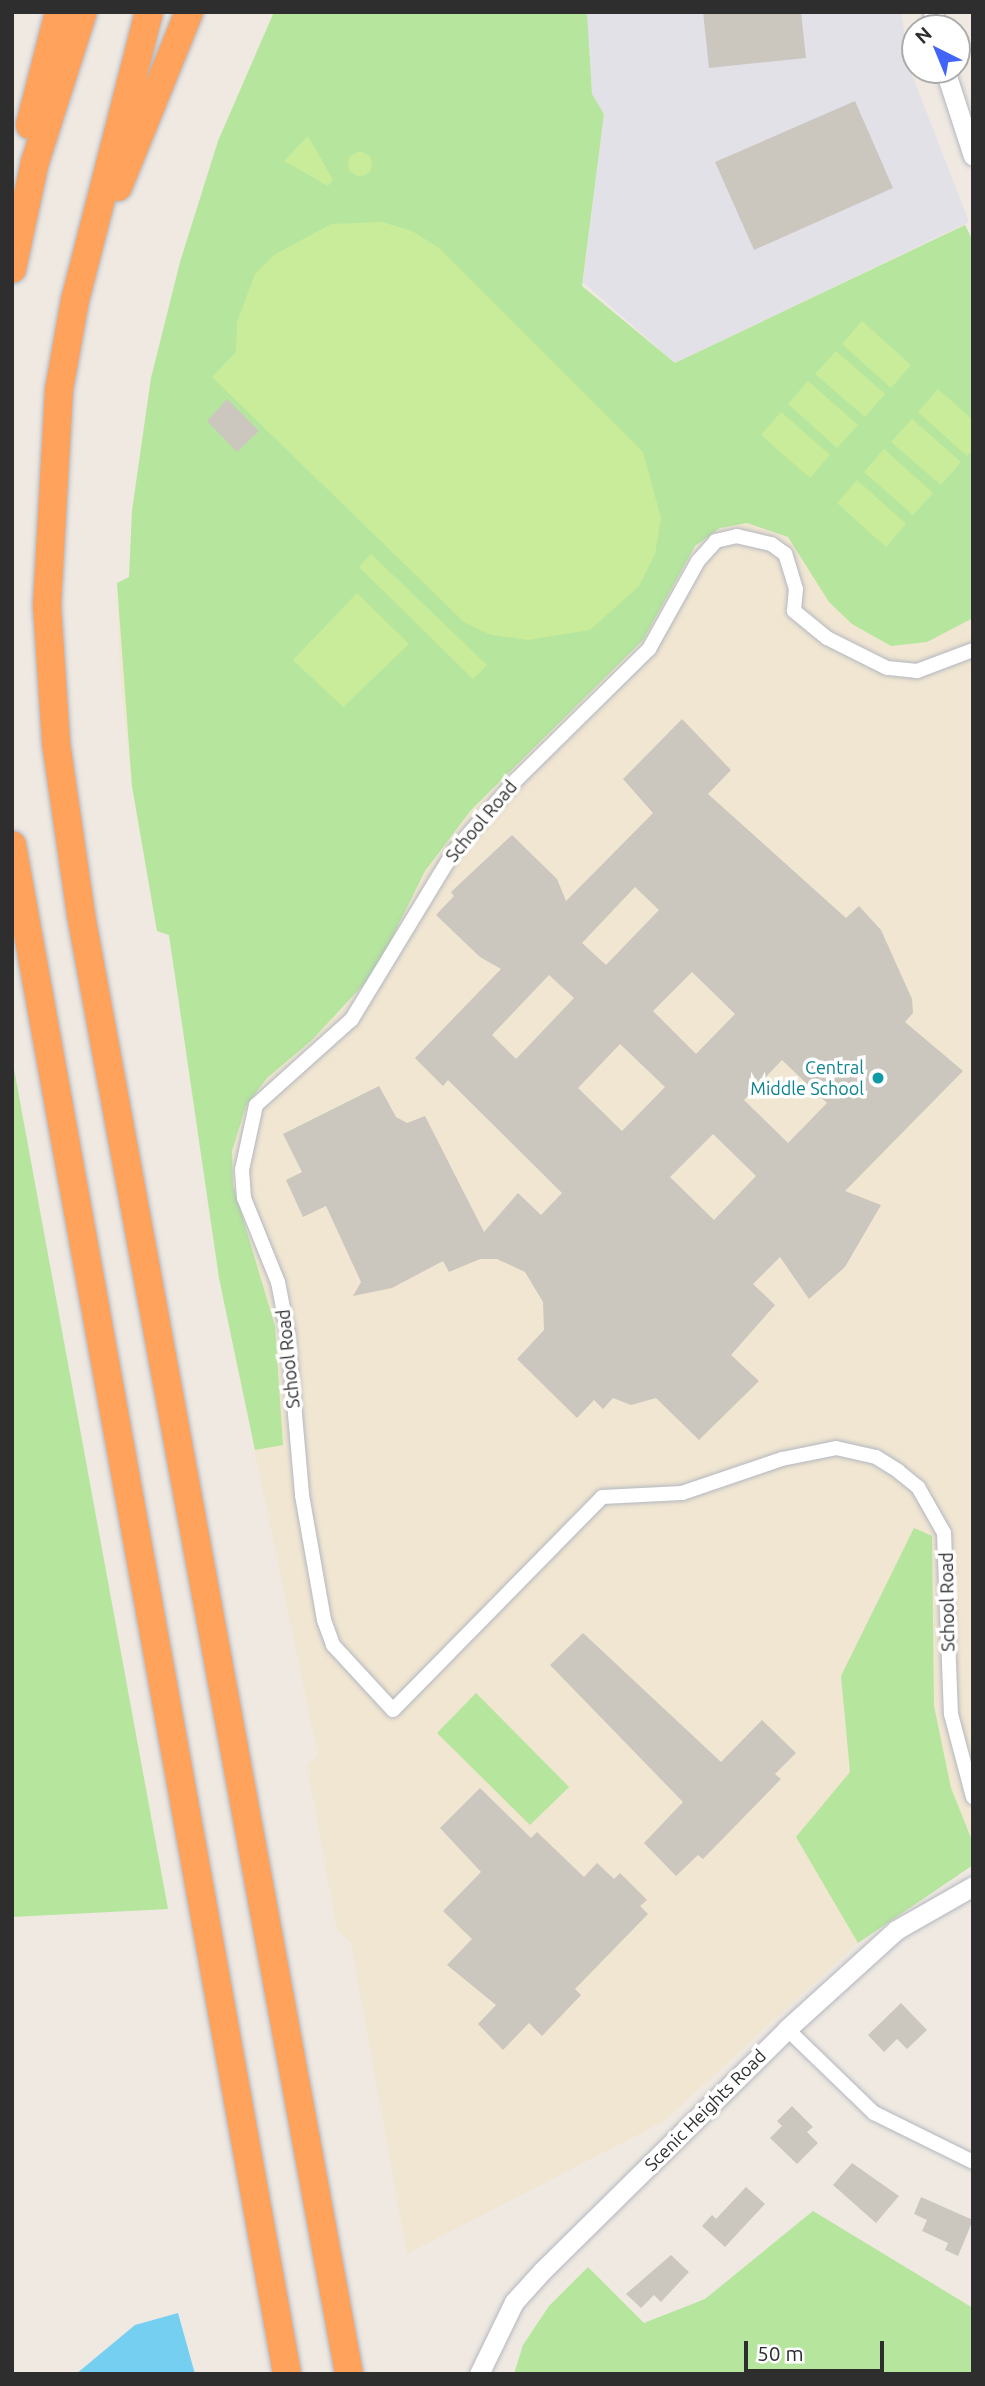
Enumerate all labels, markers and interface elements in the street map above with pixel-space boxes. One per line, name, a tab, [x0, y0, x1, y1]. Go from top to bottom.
north arrow	[901, 14, 971, 84]
text: N	[910, 22, 936, 48]
street label: School Road	[441, 776, 521, 866]
place label: Central Middle School	[750, 1057, 864, 1100]
marker: Central Middle School	[870, 1070, 886, 1086]
street label: School Road	[272, 1308, 304, 1410]
street label: School Road	[935, 1552, 959, 1652]
street label: Scenic Heights Road	[640, 2045, 770, 2175]
scale bar	[747, 2326, 887, 2370]
text: 50 m	[757, 2341, 804, 2365]

